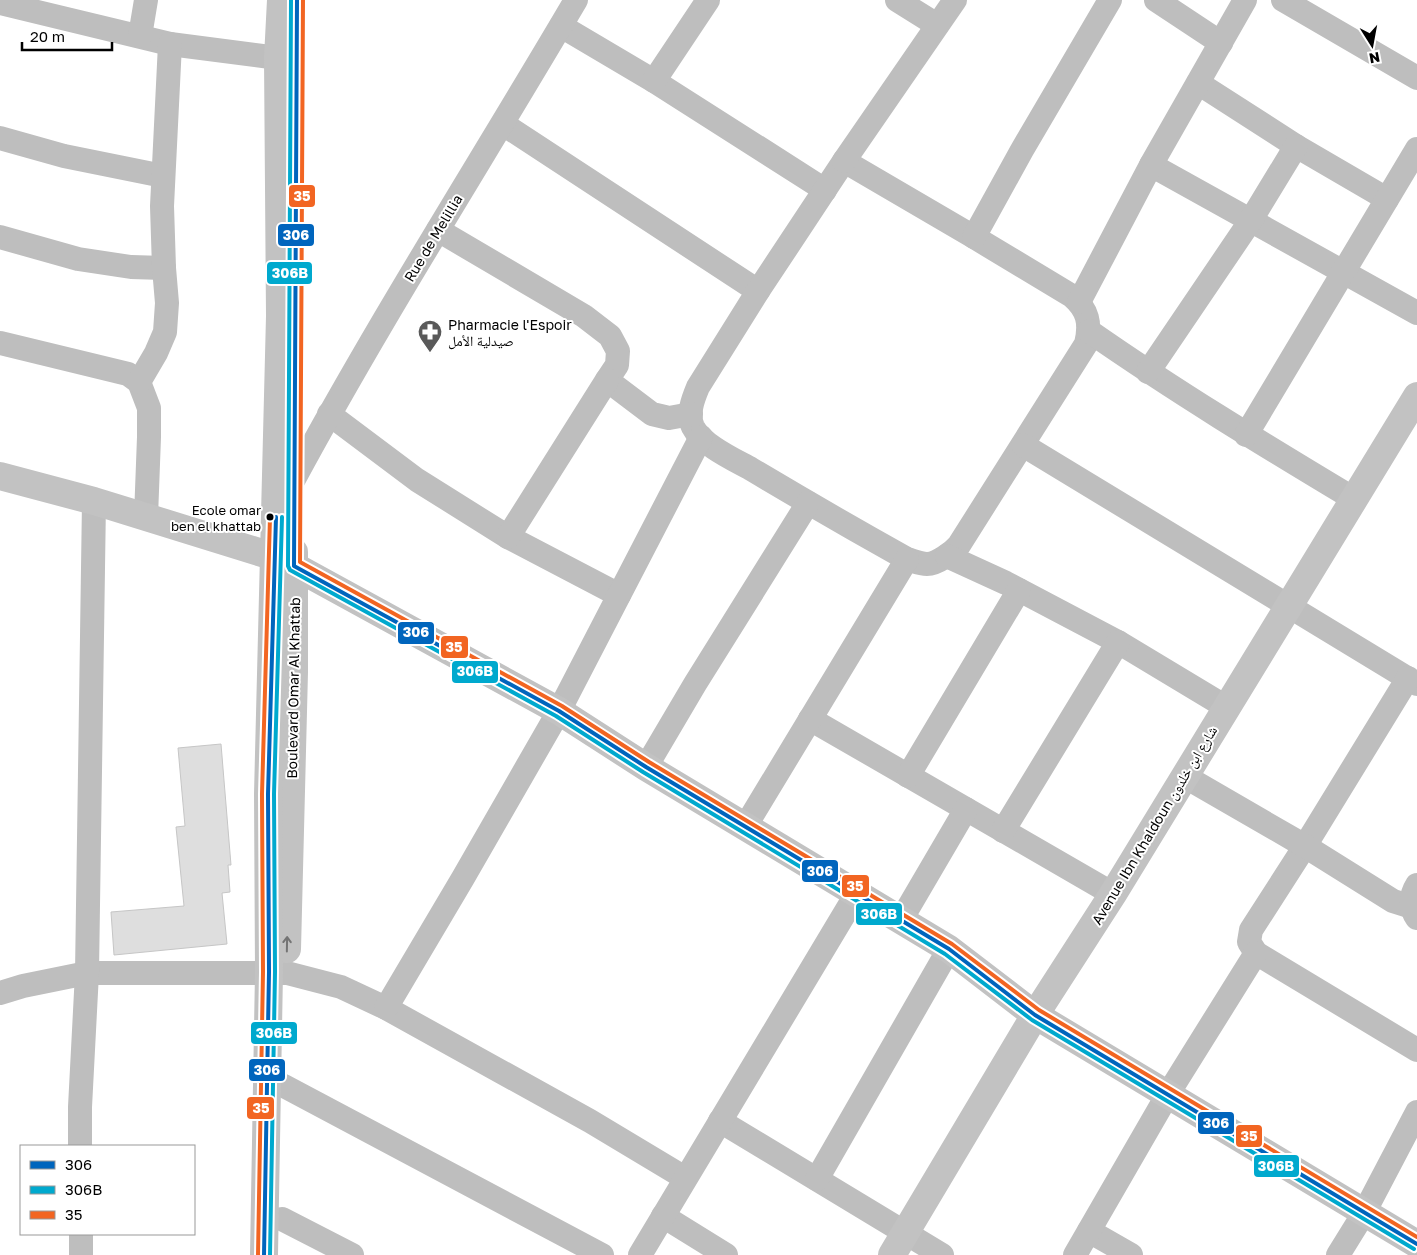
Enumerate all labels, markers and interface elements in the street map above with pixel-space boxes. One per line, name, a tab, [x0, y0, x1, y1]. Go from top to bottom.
scale bar	[22, 20, 112, 52]
north arrow	[1347, 20, 1397, 70]
text: 20 m	[30, 27, 65, 45]
text: N	[1368, 49, 1381, 68]
line badge: 35	[288, 184, 316, 208]
text: 35	[293, 187, 311, 204]
street label: Rue de Melillia	[400, 191, 466, 285]
line badge: 306	[277, 223, 315, 247]
text: 306	[283, 226, 309, 243]
line badge: 306B	[266, 261, 313, 285]
text: 306B	[272, 264, 308, 281]
place label: Pharmacie l'Espoir صيدلية الأمل	[448, 316, 572, 350]
pharmacy icon: Pharmacie l'Espoir صيدلية الأمل	[417, 319, 443, 353]
place label: Ecole omar ben el khattab	[171, 502, 261, 534]
marker: Ecole omar ben el khattab	[265, 512, 275, 522]
street label: Boulevard Omar Al Khattab	[283, 597, 303, 779]
line badge: 306	[397, 621, 435, 645]
text: 306	[403, 623, 429, 640]
line badge: 35	[440, 635, 469, 659]
text: 35	[445, 638, 463, 655]
line badge: 306B	[451, 660, 499, 684]
text: 306B	[457, 662, 493, 679]
street label: Avenue Ibn Khaldoun شارع ابن خلدون	[1088, 723, 1222, 928]
line badge: 306	[801, 859, 839, 883]
text: 306	[807, 862, 833, 879]
line badge: 35	[841, 874, 870, 898]
text: 35	[846, 877, 864, 894]
line badge: 306B	[855, 902, 903, 926]
text: 306B	[861, 905, 897, 922]
one-way arrow	[283, 936, 292, 952]
line badge: 306B	[250, 1021, 298, 1045]
text: 306B	[256, 1024, 292, 1041]
line badge: 306	[248, 1058, 286, 1082]
text: 306	[254, 1061, 280, 1078]
line badge: 35	[246, 1096, 275, 1120]
text: 35	[252, 1099, 270, 1116]
line badge: 306	[1197, 1111, 1235, 1135]
text: 306	[1203, 1114, 1229, 1131]
line badge: 35	[1235, 1124, 1263, 1148]
text: 35	[1240, 1127, 1258, 1144]
legend	[20, 1145, 195, 1235]
line badge: 306B	[1253, 1154, 1300, 1178]
text: 306	[65, 1155, 92, 1173]
text: 306B	[1258, 1157, 1294, 1174]
text: 306B	[65, 1180, 102, 1198]
text: 35	[65, 1205, 82, 1223]

